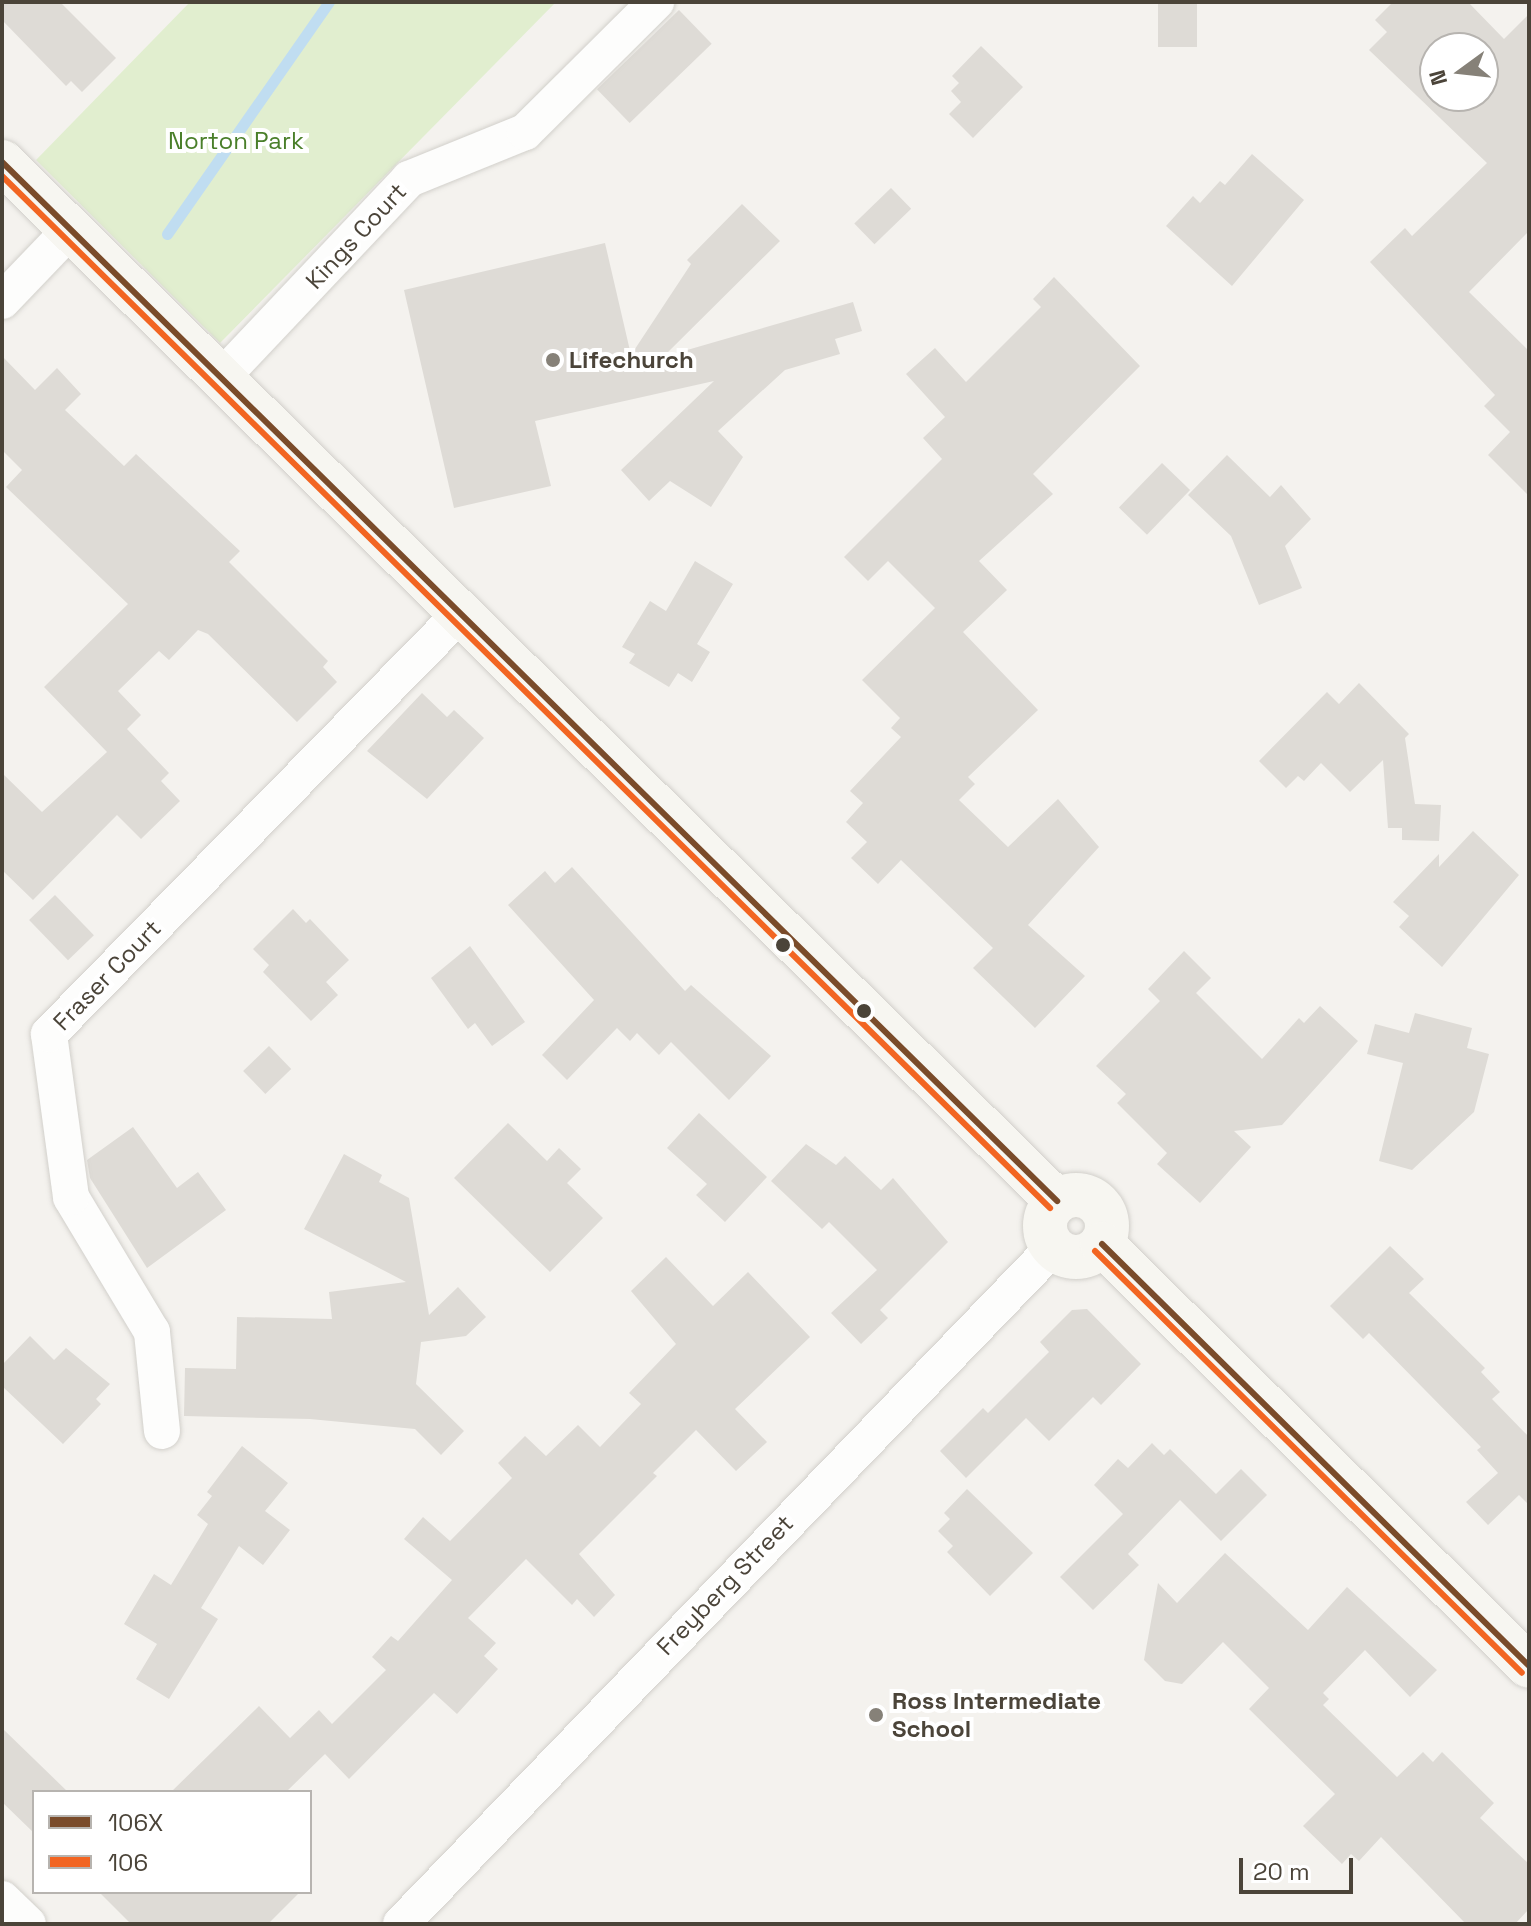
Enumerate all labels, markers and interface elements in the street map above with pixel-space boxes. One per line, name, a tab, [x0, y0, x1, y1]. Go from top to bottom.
north arrow	[1419, 32, 1499, 112]
text: N	[1422, 67, 1453, 88]
park label: Norton Park	[168, 127, 304, 155]
street label: Kings Court	[300, 177, 412, 295]
place label: Lifechurch	[569, 346, 694, 374]
marker: Lifechurch	[544, 351, 562, 369]
street label: Fraser Court	[47, 914, 167, 1036]
unlabelled marker	[775, 937, 791, 953]
unlabelled marker	[856, 1003, 872, 1019]
street label: Freyberg Street	[651, 1509, 799, 1661]
place label: Ross Intermediate School	[892, 1687, 1101, 1743]
marker: Ross Intermediate School	[867, 1706, 885, 1724]
legend	[32, 1790, 312, 1894]
text: 106X	[108, 1807, 163, 1838]
scale bar	[1243, 1842, 1357, 1892]
text: 106	[108, 1847, 148, 1878]
text: 20 m	[1253, 1856, 1310, 1887]

